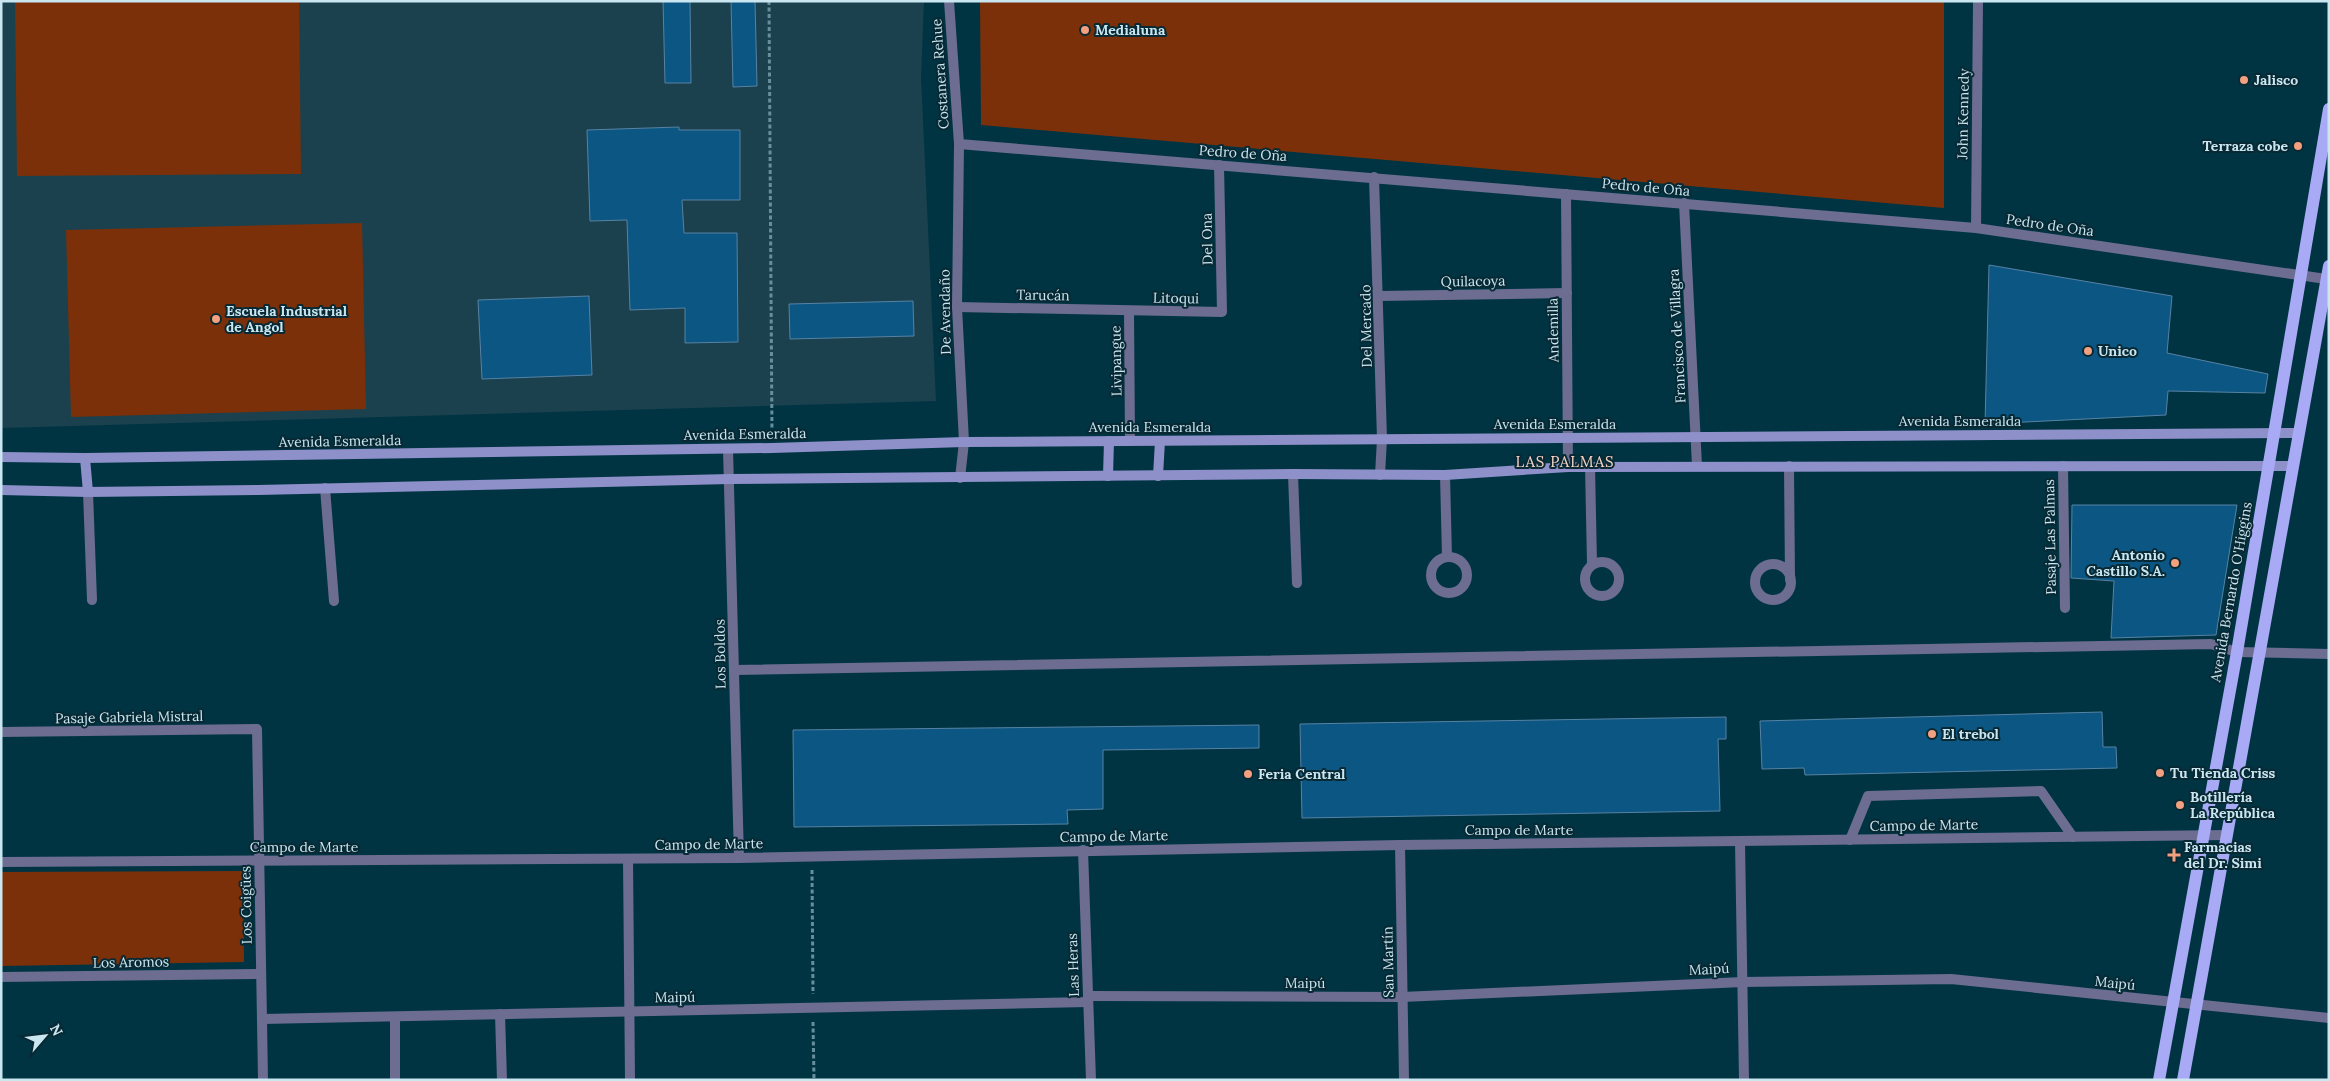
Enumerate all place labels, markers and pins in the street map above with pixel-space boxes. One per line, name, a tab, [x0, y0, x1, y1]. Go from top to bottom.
place label: Medialuna	[1095, 21, 1166, 39]
marker: Medialuna	[1079, 24, 1091, 36]
place label: Jalisco	[2254, 71, 2298, 89]
marker: Jalisco	[2238, 74, 2250, 86]
place label: Terraza cobe	[2202, 137, 2288, 155]
marker: Terraza cobe	[2292, 140, 2304, 152]
place label: Escuela Industrial de Angol	[226, 302, 348, 336]
marker: Escuela Industrial de Angol	[210, 313, 222, 325]
place label: Unico	[2098, 342, 2137, 360]
marker: Unico	[2082, 345, 2094, 357]
place label: Antonio Castillo S.A.	[2086, 546, 2165, 580]
marker: Antonio Castillo S.A.	[2169, 557, 2181, 569]
place label: El trebol	[1942, 725, 2000, 743]
marker: El trebol	[1926, 728, 1938, 740]
place label: Tu Tienda Criss	[2170, 764, 2276, 782]
place label: Feria Central	[1258, 765, 1346, 783]
marker: Tu Tienda Criss	[2154, 767, 2166, 779]
marker: Feria Central	[1242, 768, 1254, 780]
place label: Botillería La República	[2190, 788, 2276, 822]
marker: Botillería La República	[2174, 799, 2186, 811]
place label: Farmacias del Dr. Simi	[2184, 838, 2262, 872]
marker: Farmacias del Dr. Simi	[2168, 849, 2180, 861]

